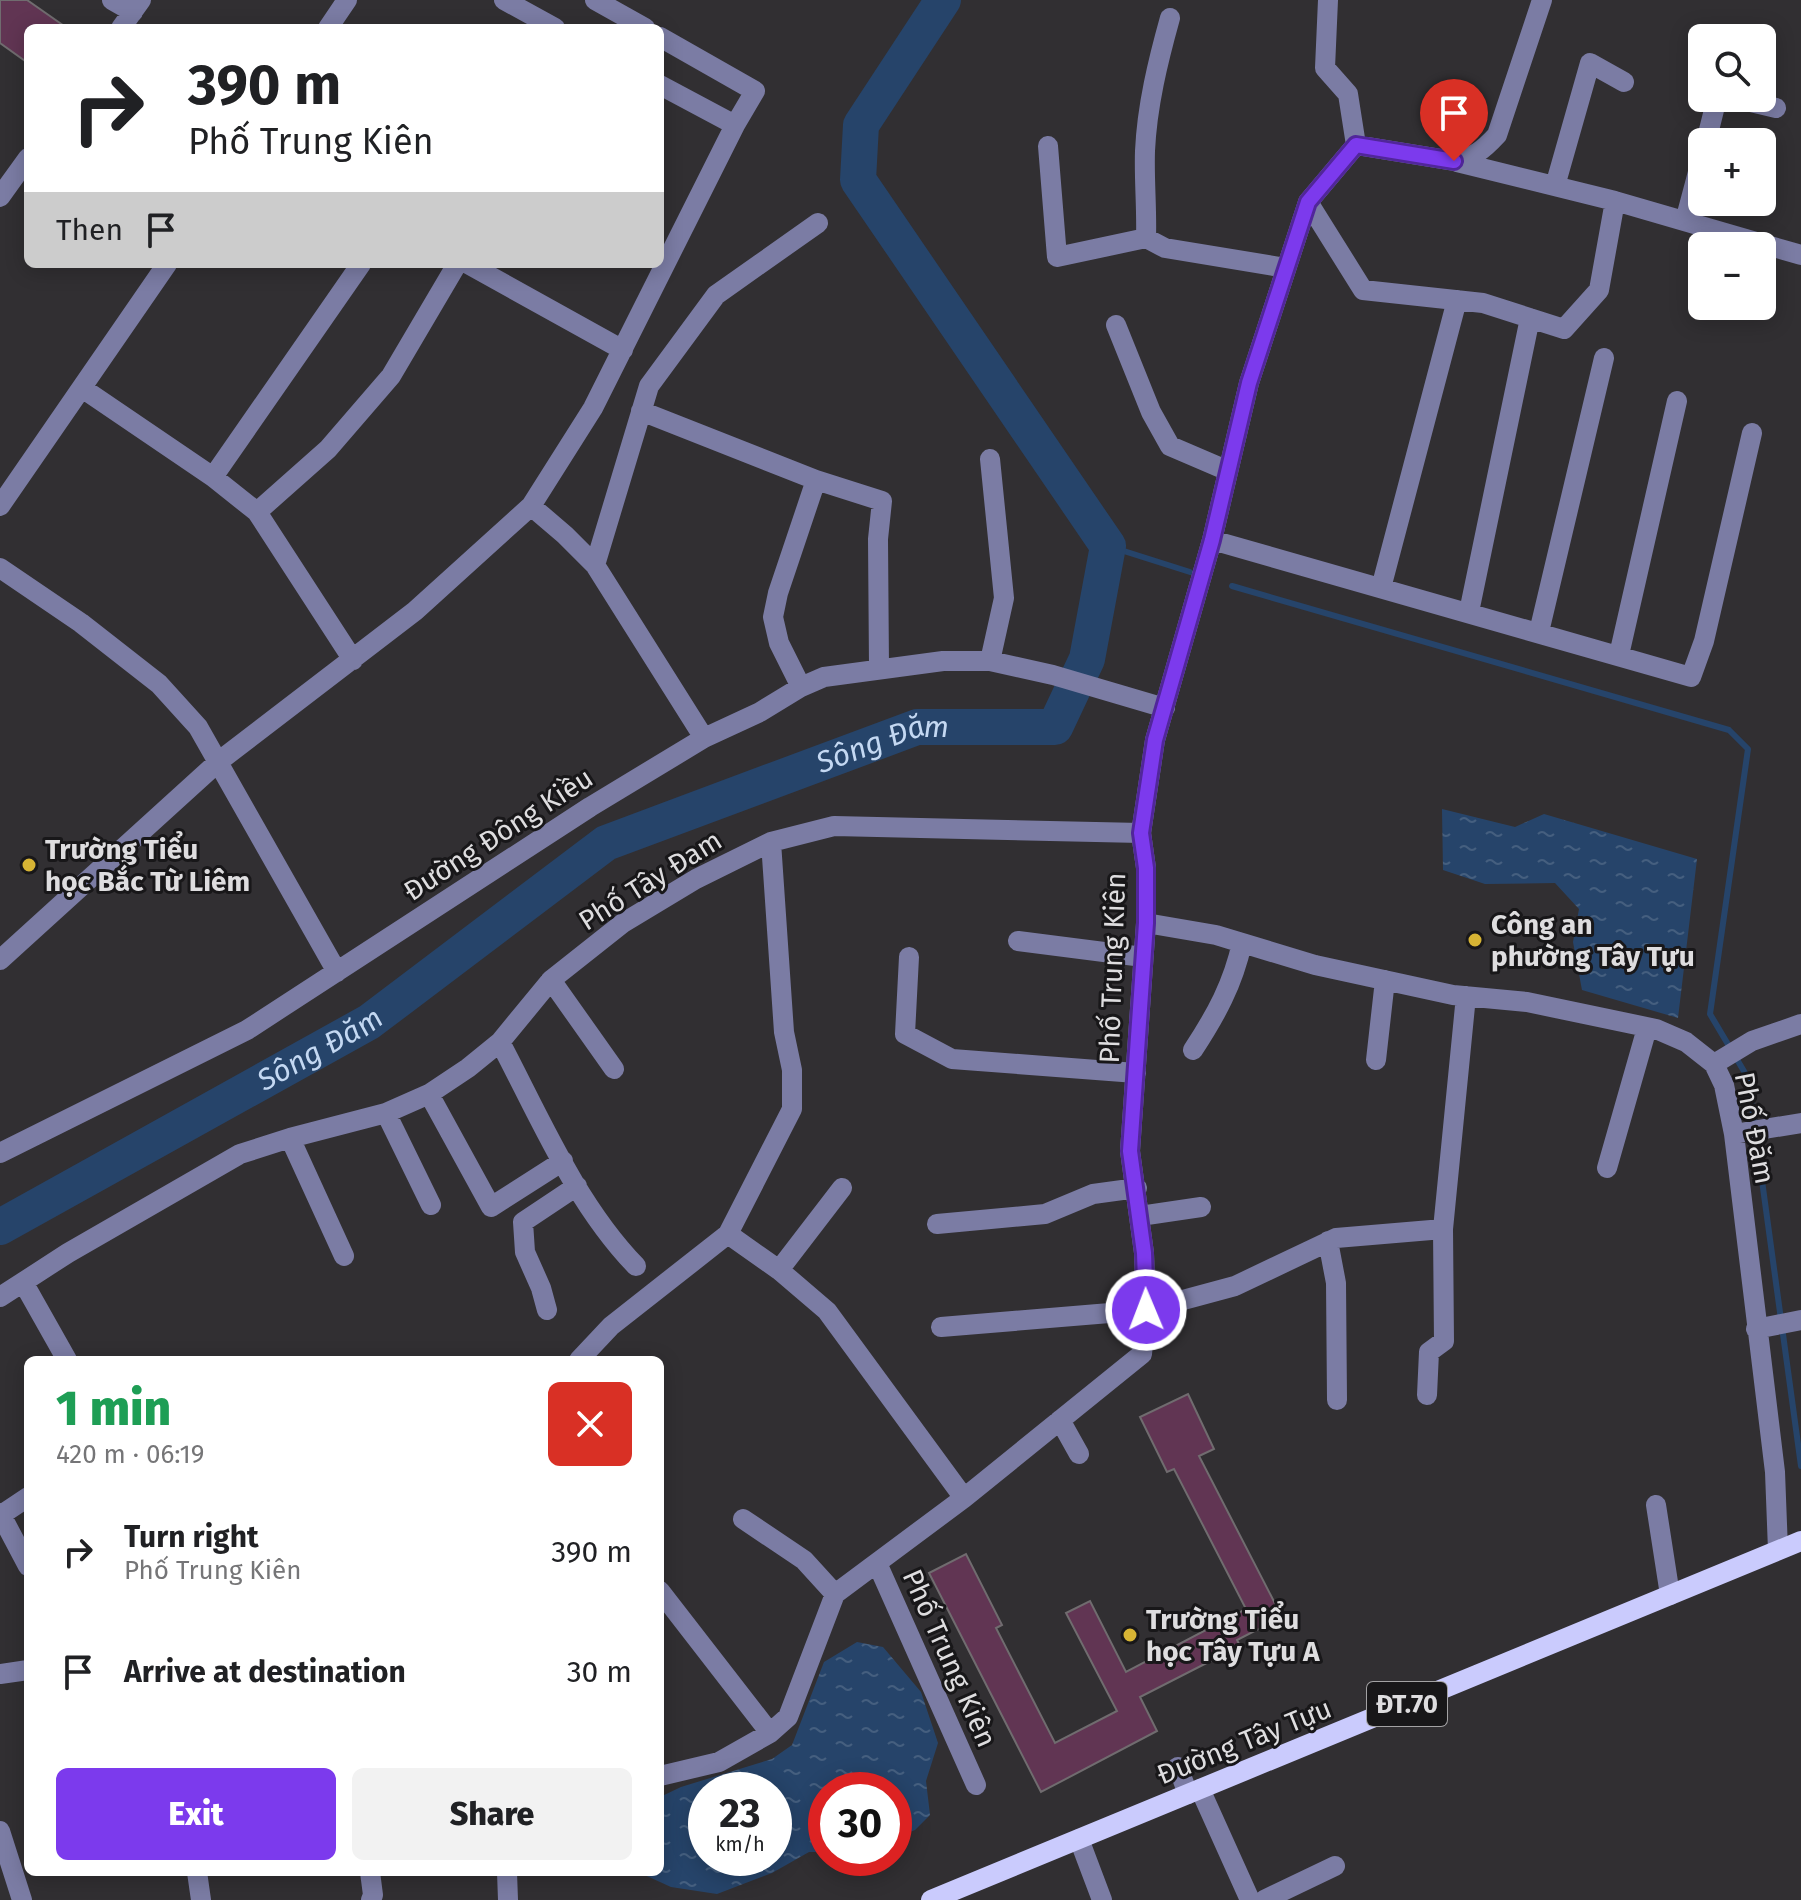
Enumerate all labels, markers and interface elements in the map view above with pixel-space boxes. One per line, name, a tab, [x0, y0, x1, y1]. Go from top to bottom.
map controls	[1688, 24, 1776, 320]
button: search	[1688, 24, 1776, 112]
text: 390 m	[188, 52, 341, 119]
icon: right	[56, 56, 160, 160]
pin	[1420, 79, 1488, 161]
icon: arrive	[1432, 91, 1476, 135]
text: Phố Trung Kiên	[188, 120, 434, 164]
button: +	[1688, 128, 1776, 216]
icon: arrive	[139, 208, 183, 252]
text: Then	[56, 212, 123, 248]
button: −	[1688, 232, 1776, 320]
water label: Sông Đăm	[810, 708, 949, 781]
street label: Đường Đông Kiều	[398, 761, 599, 908]
street label: Phố Tây Đam	[573, 823, 728, 937]
place label: Trường Tiểu học Bắc Từ Liêm	[45, 831, 250, 898]
marker: Trường Tiểu học Bắc Từ Liêm	[20, 856, 38, 874]
street label: Phố Trung Kiên	[1093, 872, 1132, 1064]
place label: Công an phường Tây Tựu	[1491, 908, 1695, 973]
marker: Công an phường Tây Tựu	[1466, 931, 1484, 949]
water label: Sông Đăm	[250, 1000, 390, 1099]
street label: Phố Đăm	[1728, 1069, 1782, 1187]
position arrow	[1104, 1268, 1188, 1352]
text: 1 min	[56, 1380, 171, 1438]
button: close	[548, 1382, 632, 1466]
text: 420 m · 06:19	[56, 1439, 204, 1470]
text: Turn right	[124, 1519, 259, 1555]
icon: right	[56, 1530, 100, 1574]
text: 390 m	[551, 1534, 632, 1570]
text: Phố Trung Kiên	[124, 1555, 301, 1586]
street label: Phố Trung Kiên	[896, 1564, 1003, 1752]
place label: Trường Tiểu học Tây Tựu A	[1146, 1601, 1320, 1668]
marker: Trường Tiểu học Tây Tựu A	[1121, 1626, 1139, 1644]
icon: arrive	[56, 1650, 100, 1694]
text: Arrive at destination	[124, 1654, 406, 1690]
text: 30 m	[567, 1654, 632, 1690]
road number: ĐT.70	[1367, 1682, 1447, 1726]
street label: Đường Tây Tựu	[1152, 1691, 1336, 1791]
button: Exit	[56, 1768, 336, 1860]
button: Share	[352, 1768, 632, 1860]
speed limit sign: 30	[808, 1772, 912, 1876]
text: 23	[719, 1790, 761, 1838]
text: km/h	[715, 1832, 765, 1856]

